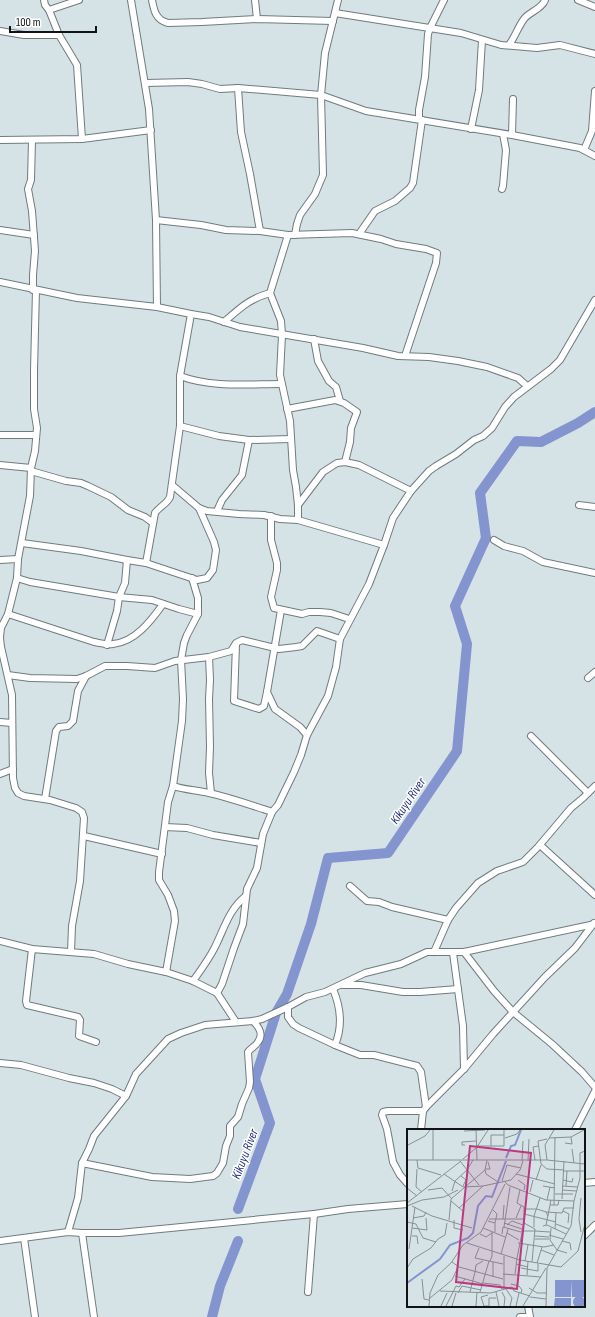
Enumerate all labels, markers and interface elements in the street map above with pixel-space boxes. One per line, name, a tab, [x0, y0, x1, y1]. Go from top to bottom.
scale bar	[10, 8, 96, 34]
text: 100 m	[16, 15, 41, 30]
water label: Kikuyu River	[387, 774, 430, 827]
water label: Kikuyu River	[228, 1125, 262, 1181]
inset map	[407, 1129, 585, 1307]

